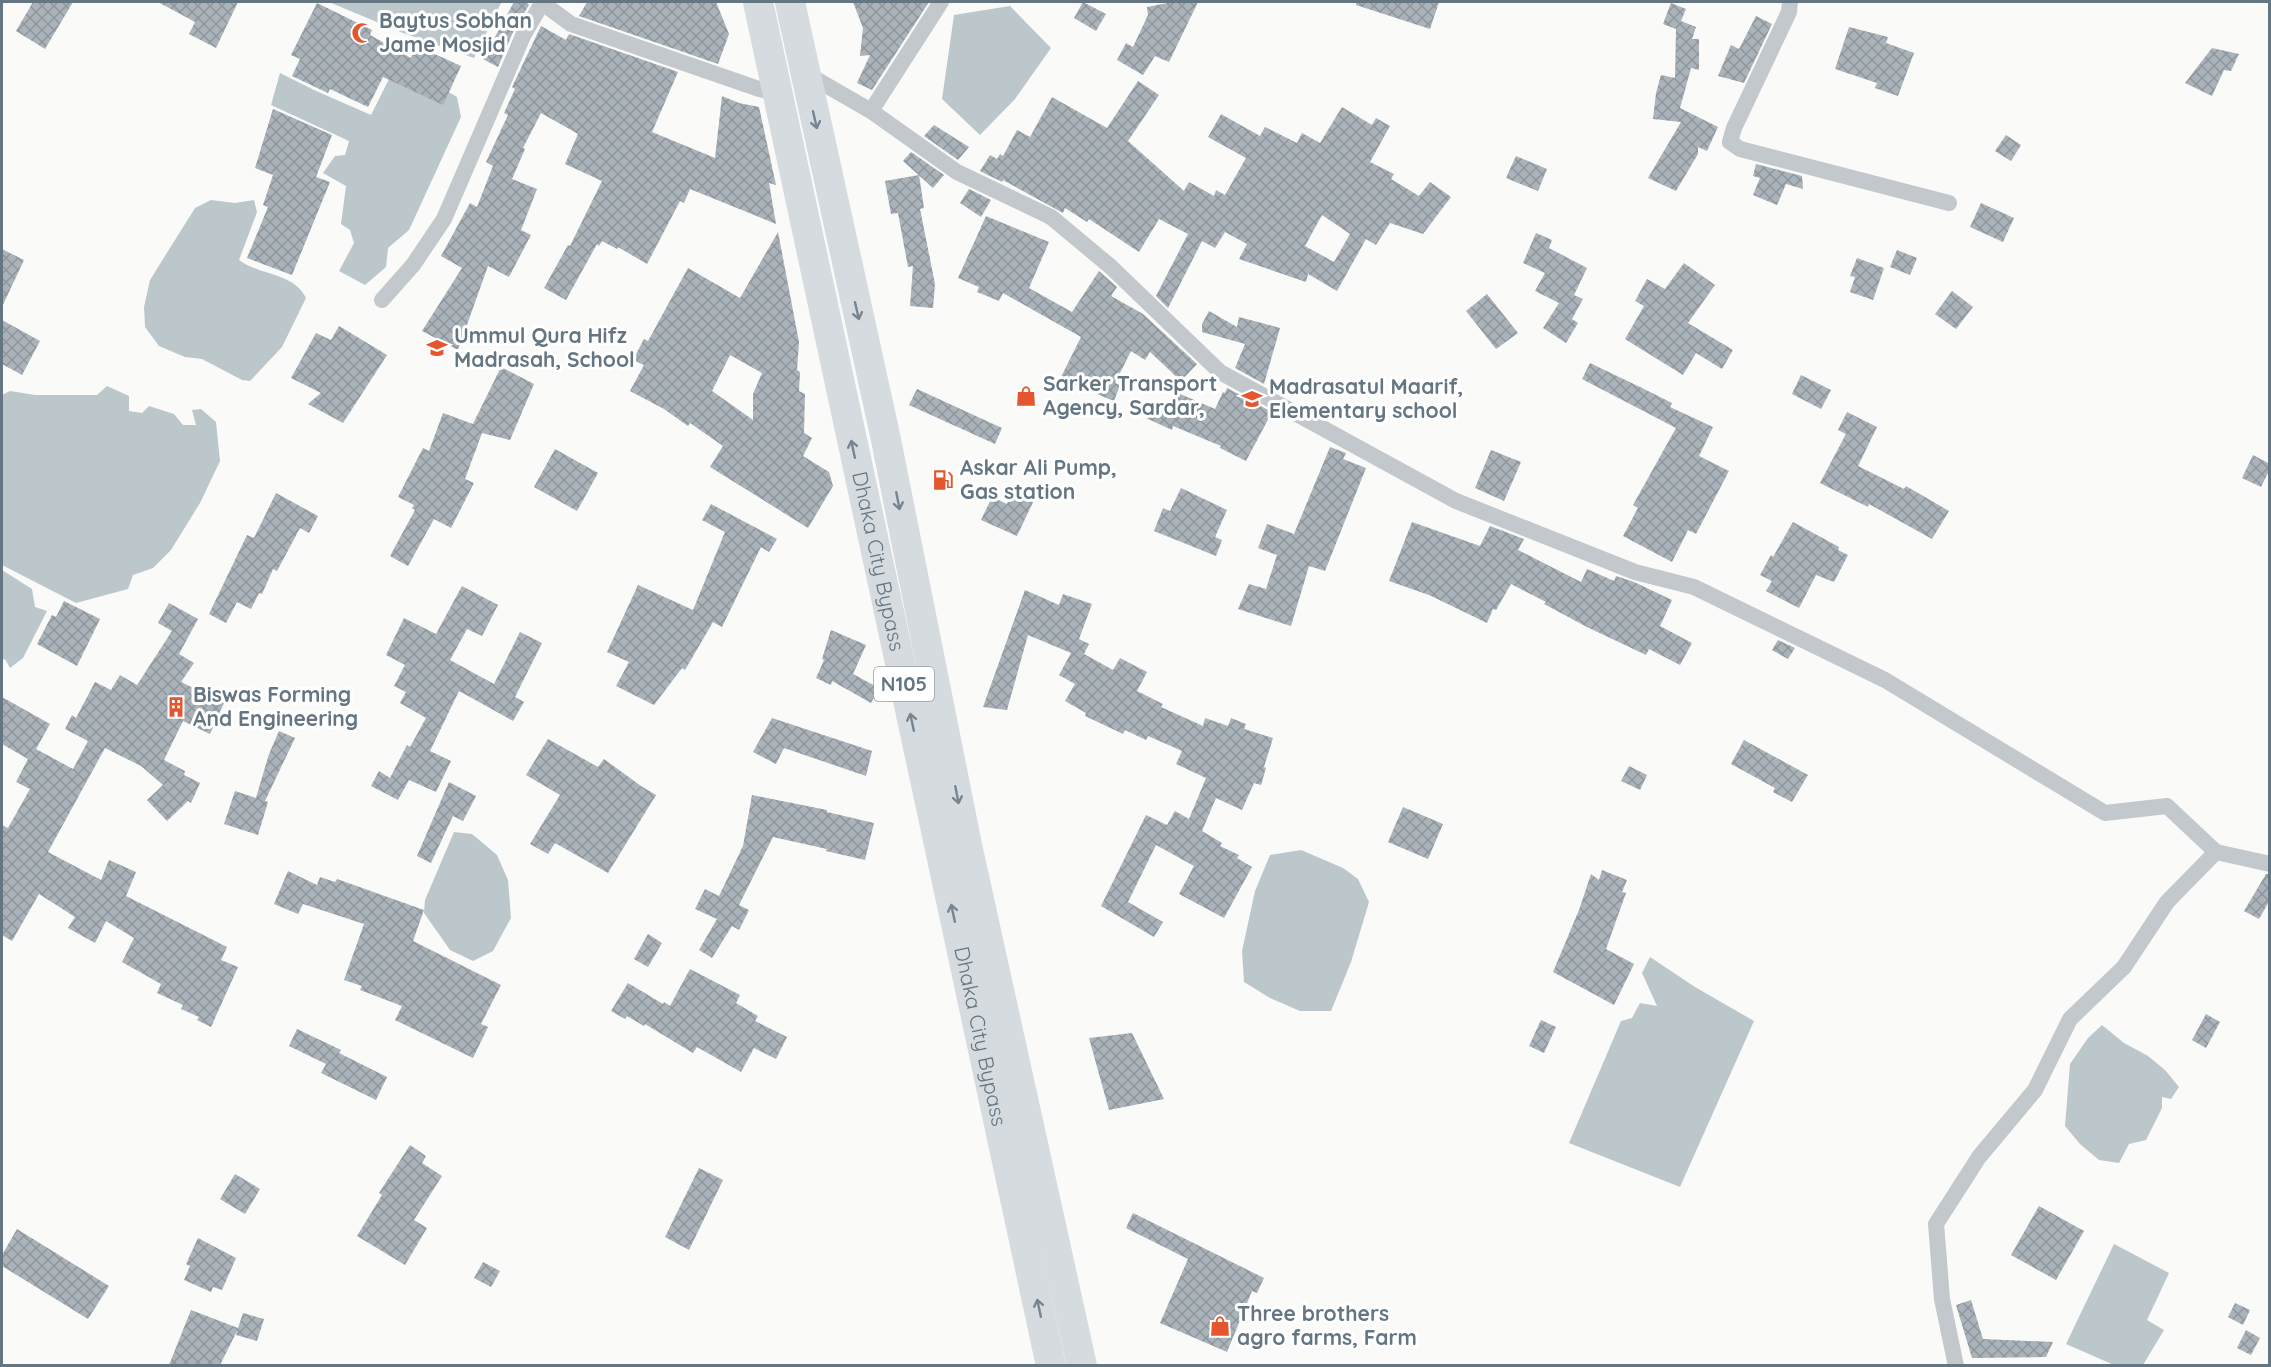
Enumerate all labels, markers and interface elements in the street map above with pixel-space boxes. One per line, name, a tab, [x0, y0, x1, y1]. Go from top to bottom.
place label: Baytus Sobhan Jame Mosjid	[379, 7, 532, 57]
mosque icon: Baytus Sobhan Jame Mosjid	[350, 21, 374, 45]
one-way arrow	[810, 110, 821, 130]
one-way arrow	[852, 301, 864, 320]
place label: Ummul Qura Hifz Madrasah, School	[454, 322, 635, 372]
school or university icon: Ummul Qura Hifz Madrasah, School	[425, 336, 449, 360]
place label: Sarker Transport Agency, Sardar,	[1043, 370, 1217, 420]
place label: Madrasatul Maarif, Elementary school	[1269, 373, 1463, 423]
shop icon: Sarker Transport Agency, Sardar,	[1014, 384, 1038, 408]
school or university icon: Madrasatul Maarif, Elementary school	[1240, 387, 1264, 411]
one-way arrow	[847, 440, 858, 459]
place label: Askar Ali Pump, Gas station	[960, 454, 1117, 504]
fuel station icon: Askar Ali Pump, Gas station	[931, 468, 955, 492]
street label: Dhaka City Bypass	[847, 469, 911, 653]
one-way arrow	[893, 492, 905, 511]
road number: N105	[874, 667, 934, 701]
place label: Biswas Forming And Engineering	[193, 681, 358, 731]
building icon: Biswas Forming And Engineering	[164, 695, 188, 719]
one-way arrow	[906, 713, 917, 732]
one-way arrow	[952, 785, 963, 805]
one-way arrow	[947, 903, 958, 923]
street label: Dhaka City Bypass	[949, 944, 1013, 1128]
one-way arrow	[1033, 1299, 1044, 1319]
place label: Three brothers agro farms, Farm	[1237, 1300, 1417, 1350]
shop icon: Three brothers agro farms, Farm	[1208, 1314, 1232, 1338]

